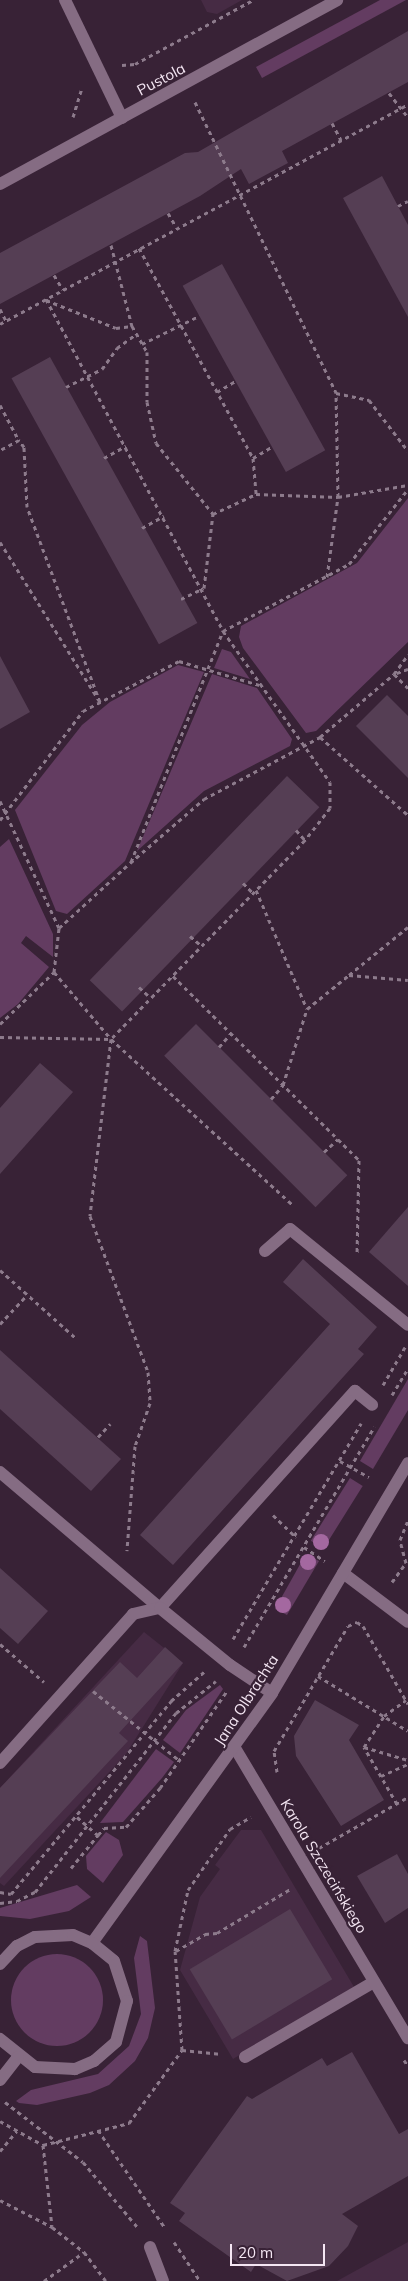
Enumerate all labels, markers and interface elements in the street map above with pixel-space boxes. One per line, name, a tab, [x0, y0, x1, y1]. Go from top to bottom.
street label: Pustola	[134, 59, 188, 99]
street label: Jana Olbrachta	[210, 1651, 282, 1749]
street label: Karola Szczecińskiego	[277, 1796, 371, 1936]
scale bar	[233, 2234, 328, 2266]
text: 20 m	[238, 2243, 273, 2262]

